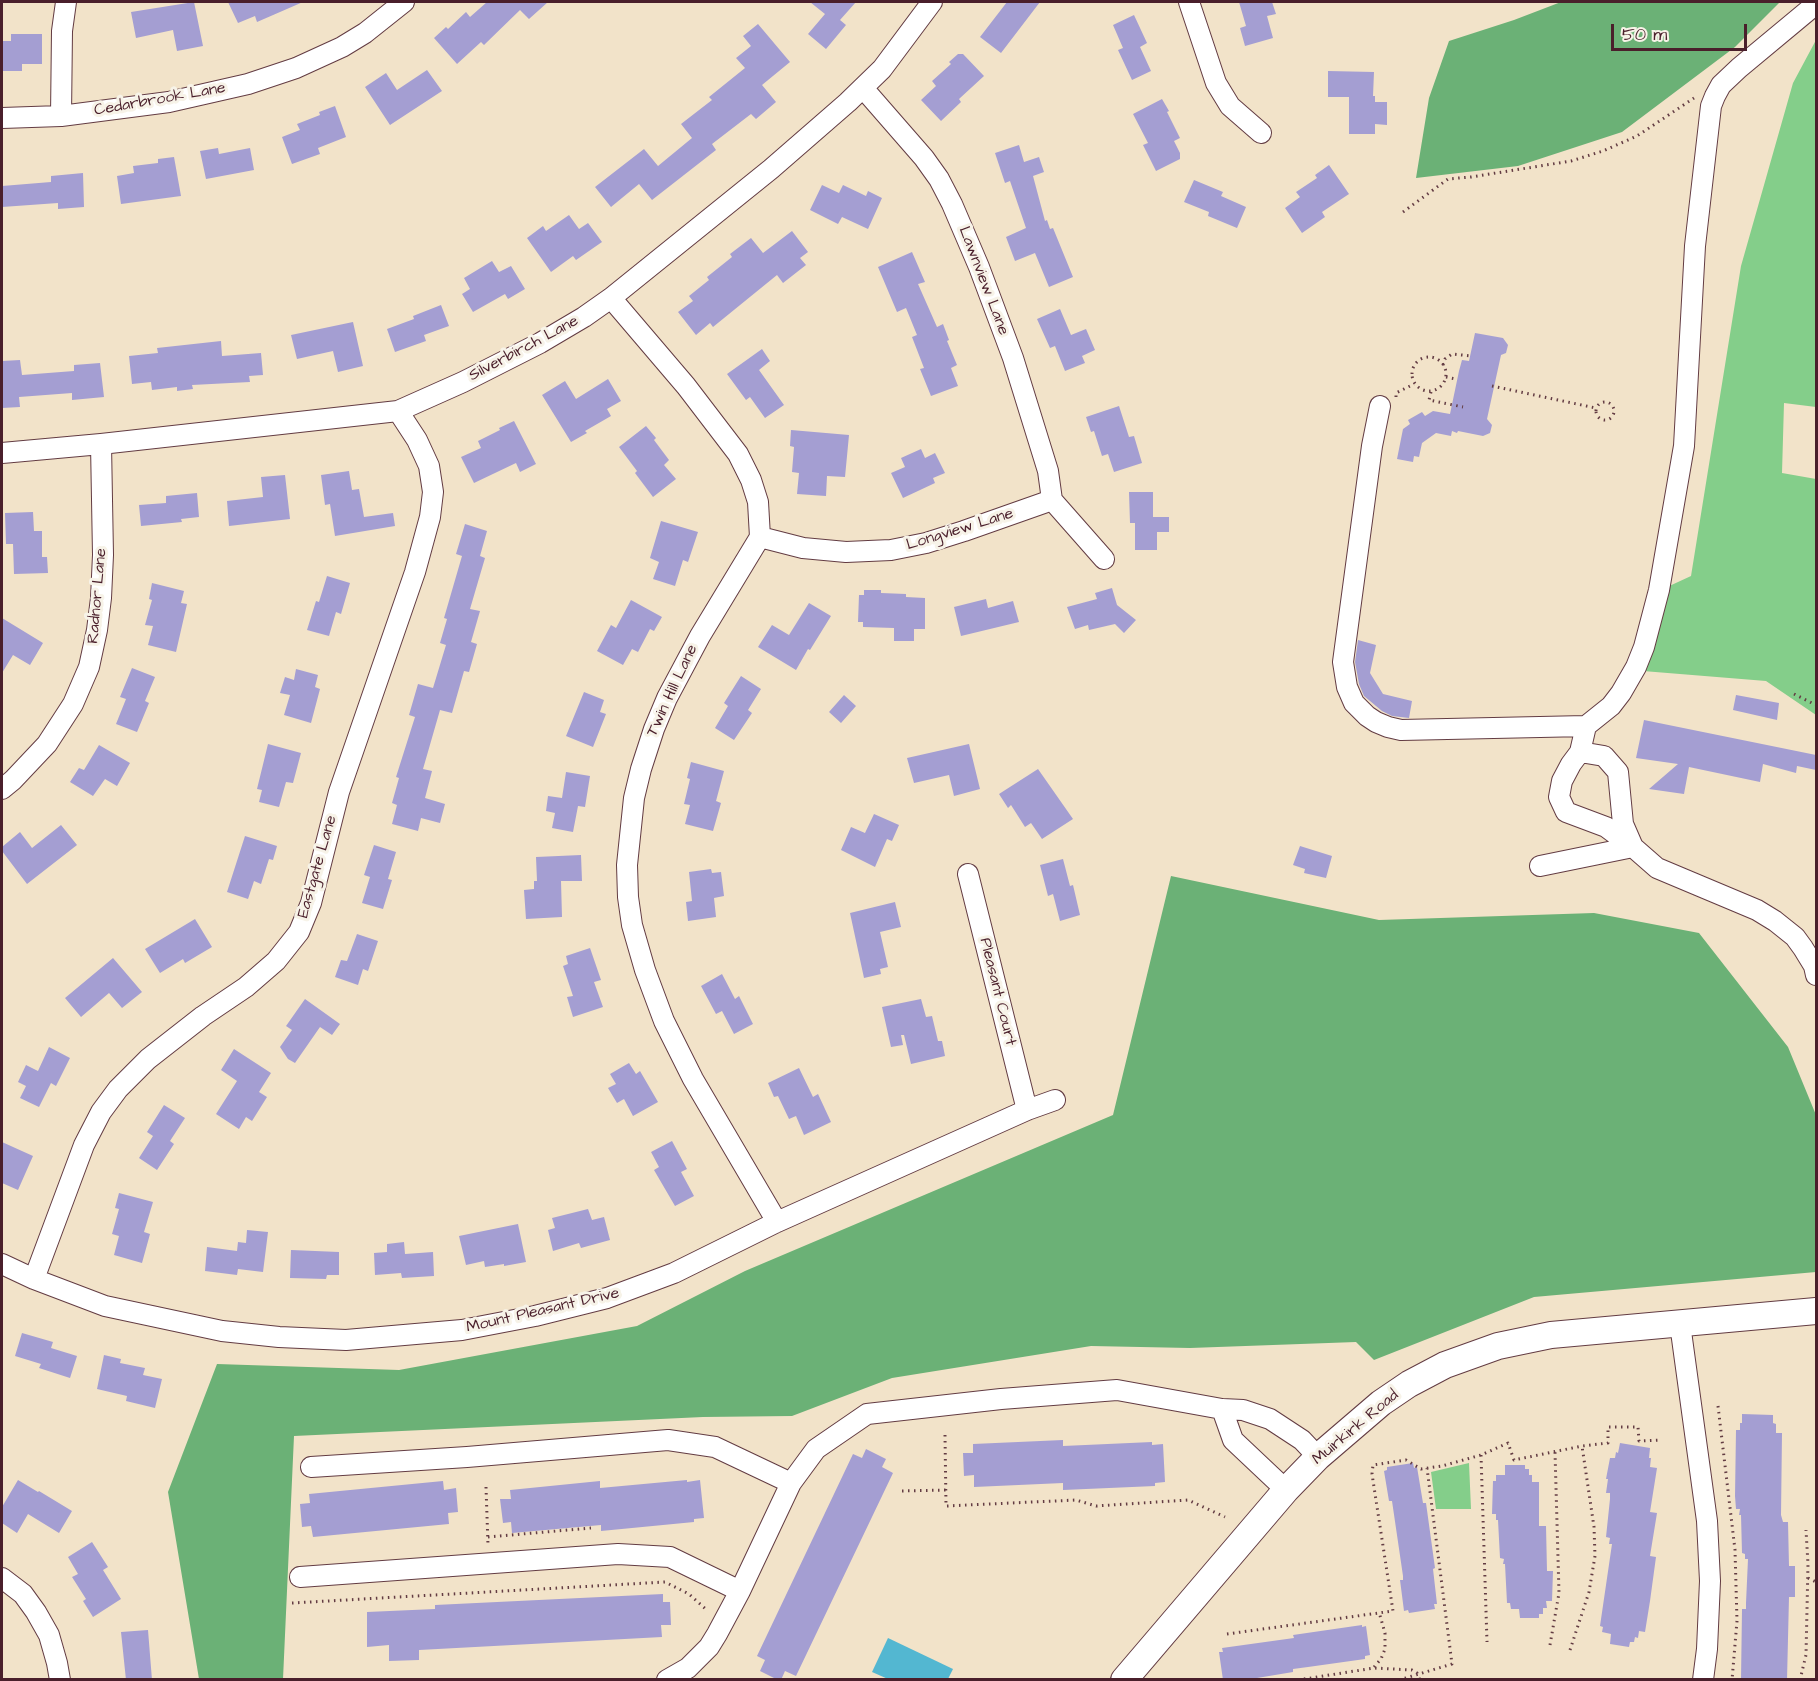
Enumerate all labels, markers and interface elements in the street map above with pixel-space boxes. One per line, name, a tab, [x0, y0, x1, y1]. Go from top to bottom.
scale bar	[1614, 12, 1750, 50]
text: 50 m	[1622, 22, 1667, 47]
street label: Cedarbrook Lane	[93, 79, 227, 121]
street label: Lawnview Lane	[953, 224, 1013, 338]
street label: Silverbirch Lane	[466, 312, 582, 386]
street label: Longview Lane	[904, 505, 1016, 555]
street label: Radnor Lane	[84, 547, 112, 645]
street label: Twin Hill Lane	[643, 642, 703, 740]
street label: Eastgate Lane	[294, 813, 342, 921]
street label: Pleasant Court	[974, 936, 1020, 1048]
street label: Mount Pleasant Drive	[465, 1284, 621, 1338]
street label: Muirkirk Road	[1309, 1386, 1403, 1470]

